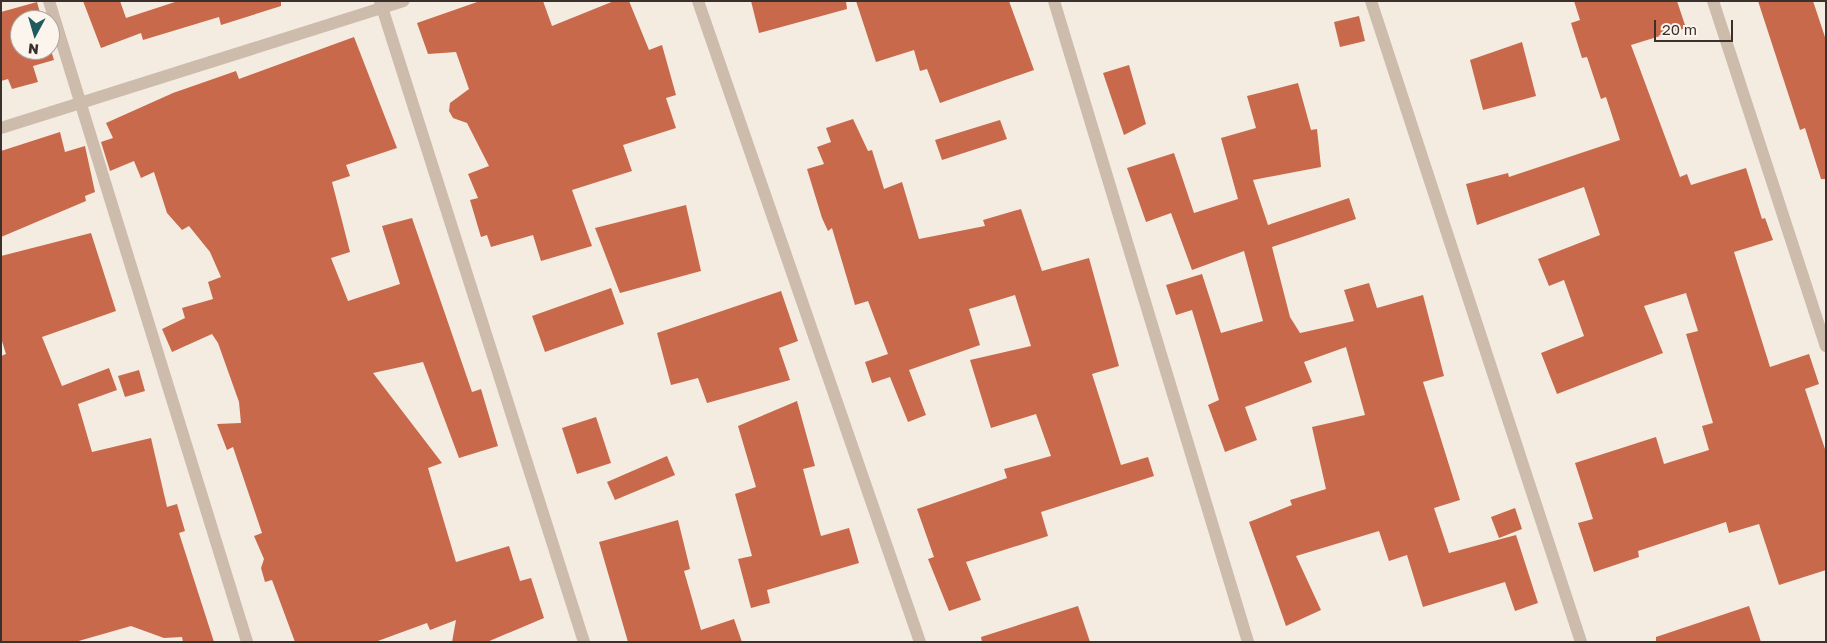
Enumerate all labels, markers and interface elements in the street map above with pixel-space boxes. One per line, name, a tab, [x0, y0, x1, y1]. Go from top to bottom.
north arrow	[10, 10, 60, 60]
scale bar	[1657, 10, 1736, 42]
text: 20 m	[1662, 20, 1697, 38]
text: N	[27, 40, 40, 58]

